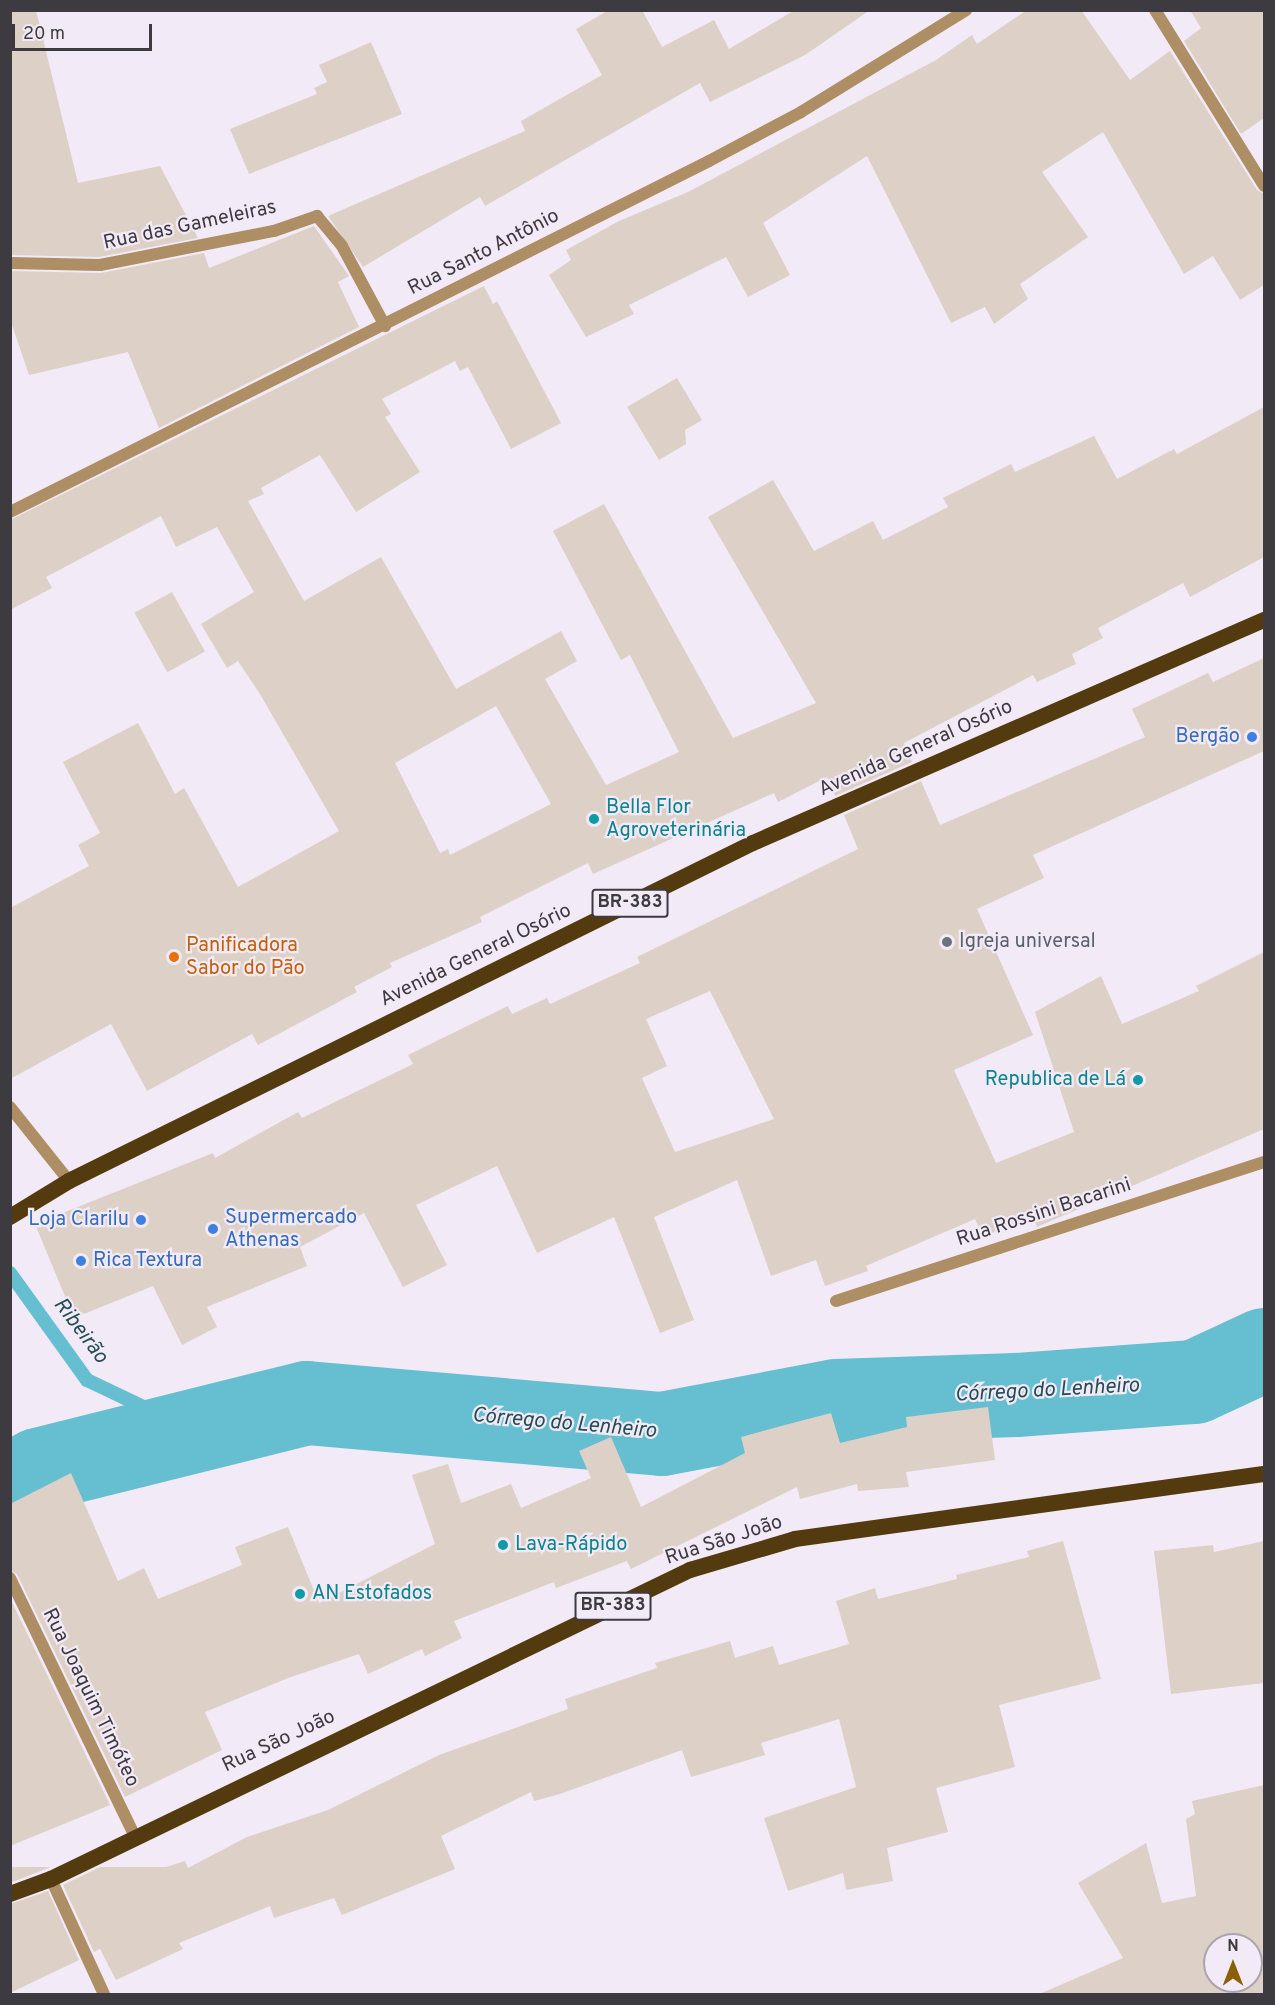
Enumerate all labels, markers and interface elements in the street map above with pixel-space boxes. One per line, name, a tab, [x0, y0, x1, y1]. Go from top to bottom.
scale bar	[15, 12, 154, 50]
text: 20 m	[23, 23, 65, 46]
street label: Rua das Gameleiras	[101, 196, 279, 256]
street label: Rua Santo Antônio	[404, 204, 564, 302]
street label: Avenida General Osório	[815, 695, 1017, 803]
place label: Bergão	[1176, 725, 1240, 749]
marker: Bergão	[1245, 730, 1259, 744]
place label: Bella Flor Agroveterinária	[606, 796, 746, 843]
marker: Bella Flor Agroveterinária	[587, 812, 601, 826]
road number: BR-383	[591, 888, 669, 918]
street label: Avenida General Osório	[376, 899, 576, 1013]
place label: Igreja universal	[959, 930, 1096, 954]
place label: Panificadora Sabor do Pão	[186, 934, 305, 981]
marker: Igreja universal	[940, 935, 954, 949]
marker: Panificadora Sabor do Pão	[167, 950, 181, 964]
place label: Republica de Lá	[985, 1068, 1126, 1092]
marker: Republica de Lá	[1131, 1073, 1145, 1087]
street label: Rua Rossini Bacarini	[954, 1173, 1134, 1253]
place label: Supermercado Athenas	[225, 1206, 357, 1253]
place label: Loja Clarilu	[28, 1208, 129, 1232]
marker: Loja Clarilu	[134, 1213, 148, 1227]
marker: Supermercado Athenas	[206, 1222, 220, 1236]
place label: Rica Textura	[93, 1249, 203, 1273]
marker: Rica Textura	[74, 1254, 88, 1268]
water label: Ribeirão	[47, 1293, 113, 1369]
water label: Córrego do Lenheiro	[954, 1374, 1140, 1408]
water label: Córrego do Lenheiro	[471, 1403, 657, 1445]
street label: Rua São João	[662, 1511, 786, 1571]
place label: Lava-Rápido	[515, 1533, 627, 1557]
marker: Lava-Rápido	[496, 1538, 510, 1552]
place label: AN Estofados	[312, 1582, 432, 1606]
marker: AN Estofados	[293, 1587, 307, 1601]
road number: BR-383	[574, 1591, 652, 1621]
street label: Rua Joaquim Timóteo	[36, 1604, 144, 1792]
street label: Rua São João	[219, 1705, 339, 1779]
north arrow	[1203, 1933, 1263, 1993]
text: N	[1227, 1937, 1239, 1957]

